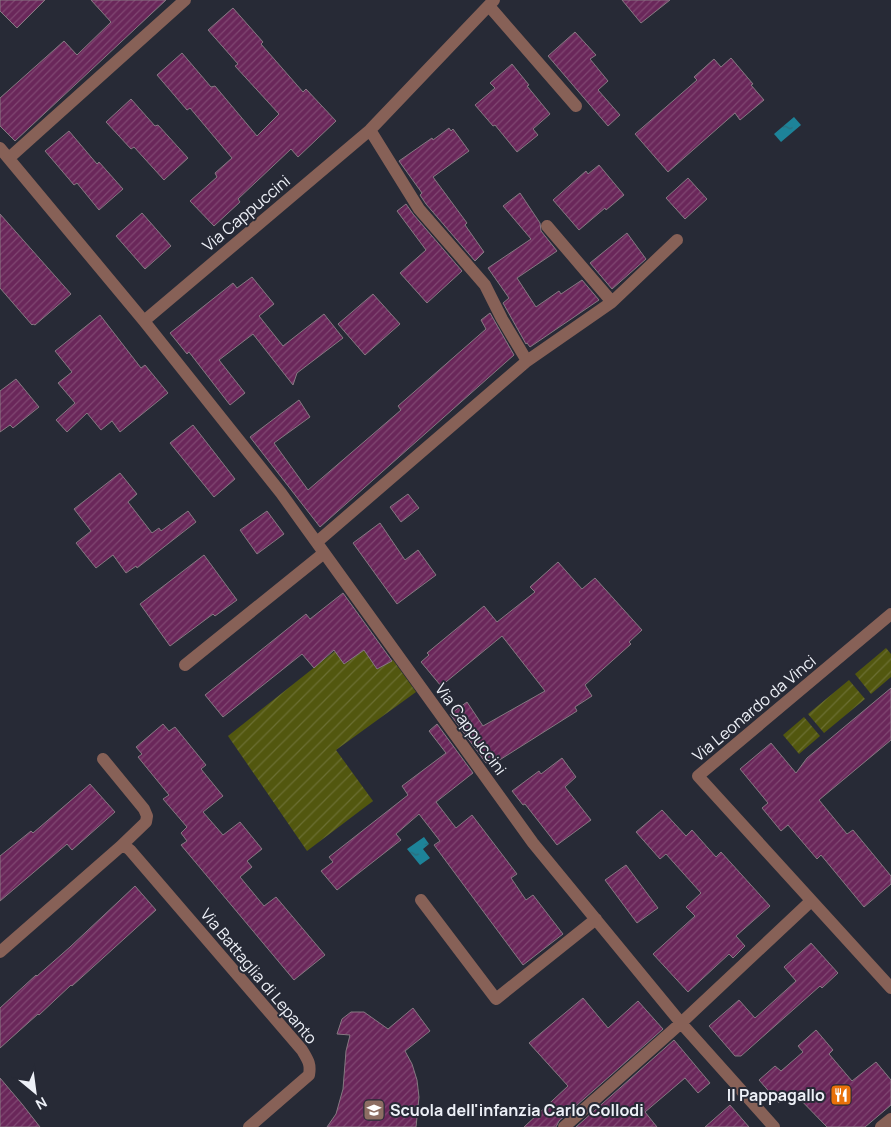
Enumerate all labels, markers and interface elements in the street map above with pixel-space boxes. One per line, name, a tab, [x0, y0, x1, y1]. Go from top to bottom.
street label: Via Cappuccini	[198, 170, 294, 256]
street label: Via Leonardo da Vinci	[688, 650, 820, 766]
street label: Via Cappuccini	[430, 679, 512, 779]
street label: Via Battaglia di Lepanto	[196, 904, 322, 1048]
north arrow	[10, 1067, 60, 1117]
restaurant icon: Il Pappagallo	[829, 1083, 853, 1107]
place label: Il Pappagallo	[727, 1084, 825, 1106]
text: N	[33, 1093, 51, 1115]
school or university icon: Scuola dell'infanzia Carlo Collodi	[362, 1098, 386, 1122]
place label: Scuola dell'infanzia Carlo Collodi	[390, 1099, 644, 1121]

